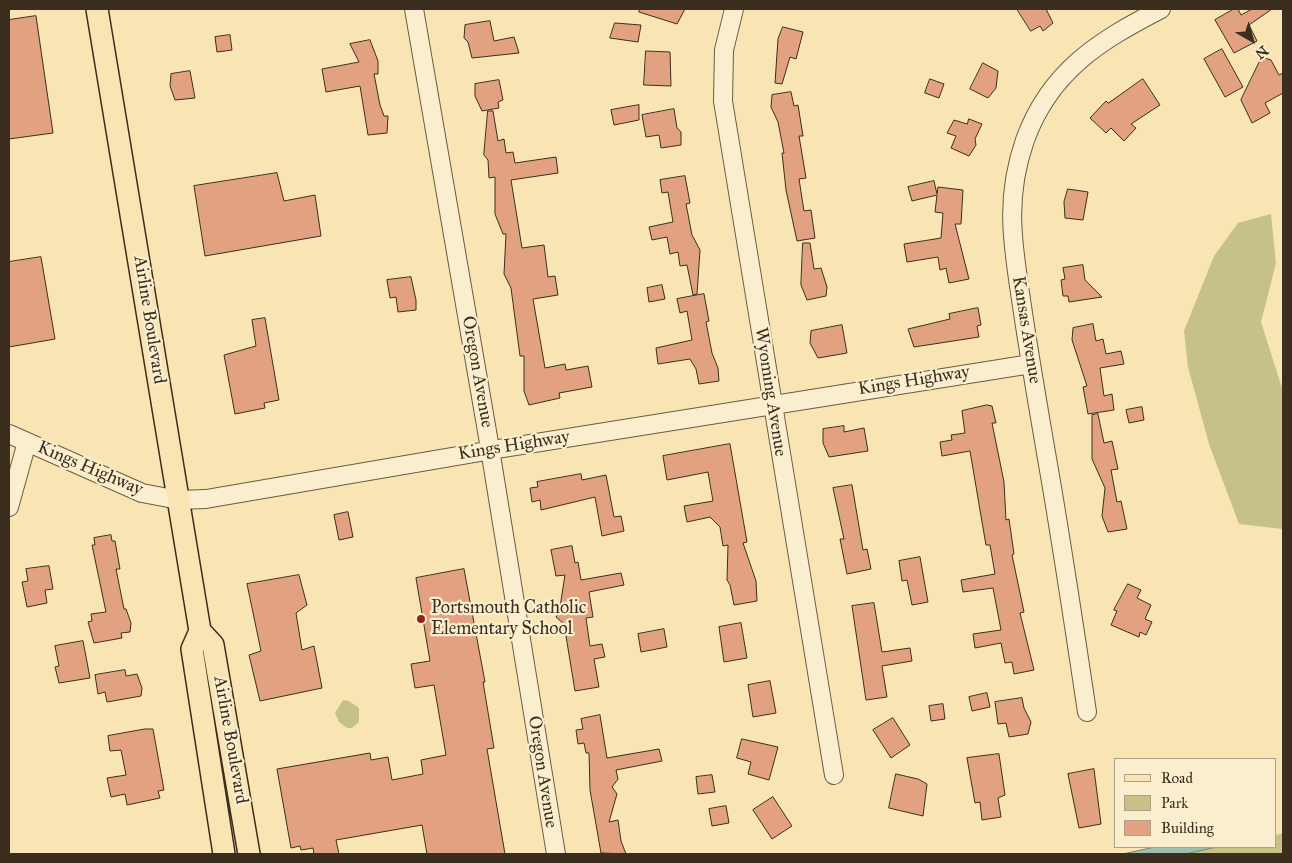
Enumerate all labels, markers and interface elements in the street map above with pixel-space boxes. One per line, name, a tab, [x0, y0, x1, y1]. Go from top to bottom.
north arrow	[1227, 15, 1277, 65]
text: N	[1252, 42, 1271, 63]
street label: Airline Boulevard	[128, 254, 170, 386]
street label: Kansas Avenue	[1007, 275, 1045, 385]
street label: Oregon Avenue	[457, 314, 497, 430]
street label: Wyoming Avenue	[749, 326, 791, 458]
street label: Kings Highway	[857, 362, 971, 400]
street label: Kings Highway	[457, 427, 571, 465]
street label: Kings Highway	[34, 437, 146, 501]
place label: Portsmouth Catholic Elementary School	[431, 598, 586, 640]
marker: Portsmouth Catholic Elementary School	[415, 613, 427, 625]
street label: Airline Boulevard	[208, 674, 252, 806]
street label: Oregon Avenue	[522, 714, 562, 830]
legend	[1114, 758, 1277, 848]
text: Road	[1161, 769, 1193, 787]
text: Park	[1161, 794, 1188, 812]
text: Building	[1161, 819, 1214, 837]

